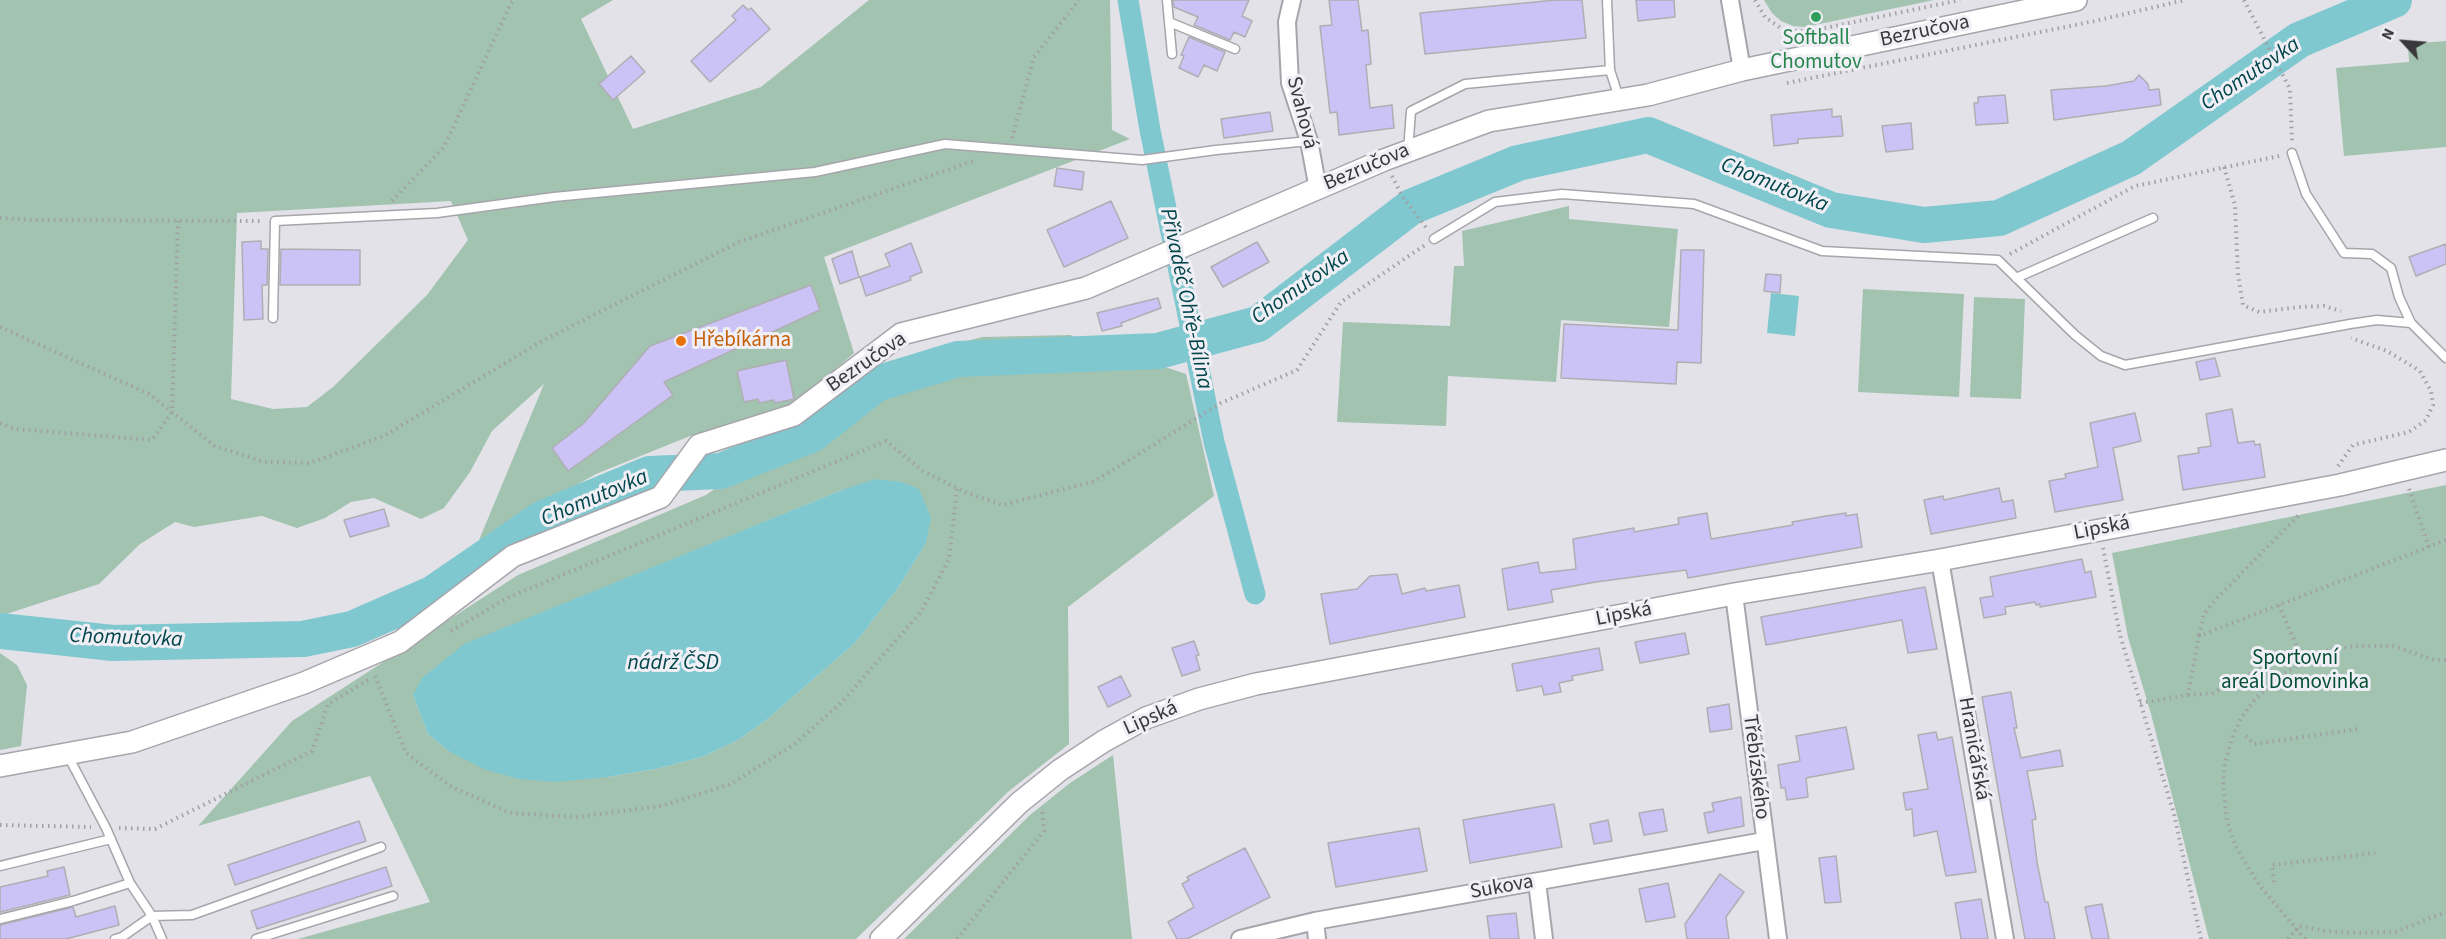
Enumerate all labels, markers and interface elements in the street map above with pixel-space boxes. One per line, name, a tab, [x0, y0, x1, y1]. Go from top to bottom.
marker: Softball Chomutov	[1809, 10, 1823, 24]
street label: Bezručova	[1878, 10, 1972, 54]
north arrow	[2374, 12, 2434, 72]
text: N	[2376, 25, 2400, 44]
place label: Softball Chomutov	[1770, 26, 1862, 76]
water label: Chomutovka	[2197, 32, 2305, 118]
street label: Svahová	[1280, 74, 1322, 152]
street label: Bezručova	[1320, 139, 1414, 197]
water label: Chomutovka	[1716, 152, 1832, 220]
water label: Přivaděč Ohře-Bílina	[1153, 206, 1217, 392]
water label: Chomutovka	[1247, 245, 1355, 331]
street label: Bezručova	[822, 327, 912, 399]
place label: Hřebíkárna	[693, 328, 791, 354]
marker: Hřebíkárna	[674, 334, 688, 348]
water label: Chomutovka	[538, 465, 652, 533]
street label: Lipská	[2072, 511, 2132, 547]
street label: Lipská	[1594, 597, 1654, 633]
water label: Chomutovka	[69, 624, 183, 654]
park label: Sportovní areál Domovinka	[2221, 646, 2369, 696]
water label: nádrž ČSD	[627, 651, 719, 677]
street label: Hraničářská	[1952, 695, 1994, 803]
street label: Lipská	[1120, 696, 1182, 742]
street label: Třebízského	[1736, 713, 1774, 821]
street label: Sukova	[1468, 870, 1536, 906]

